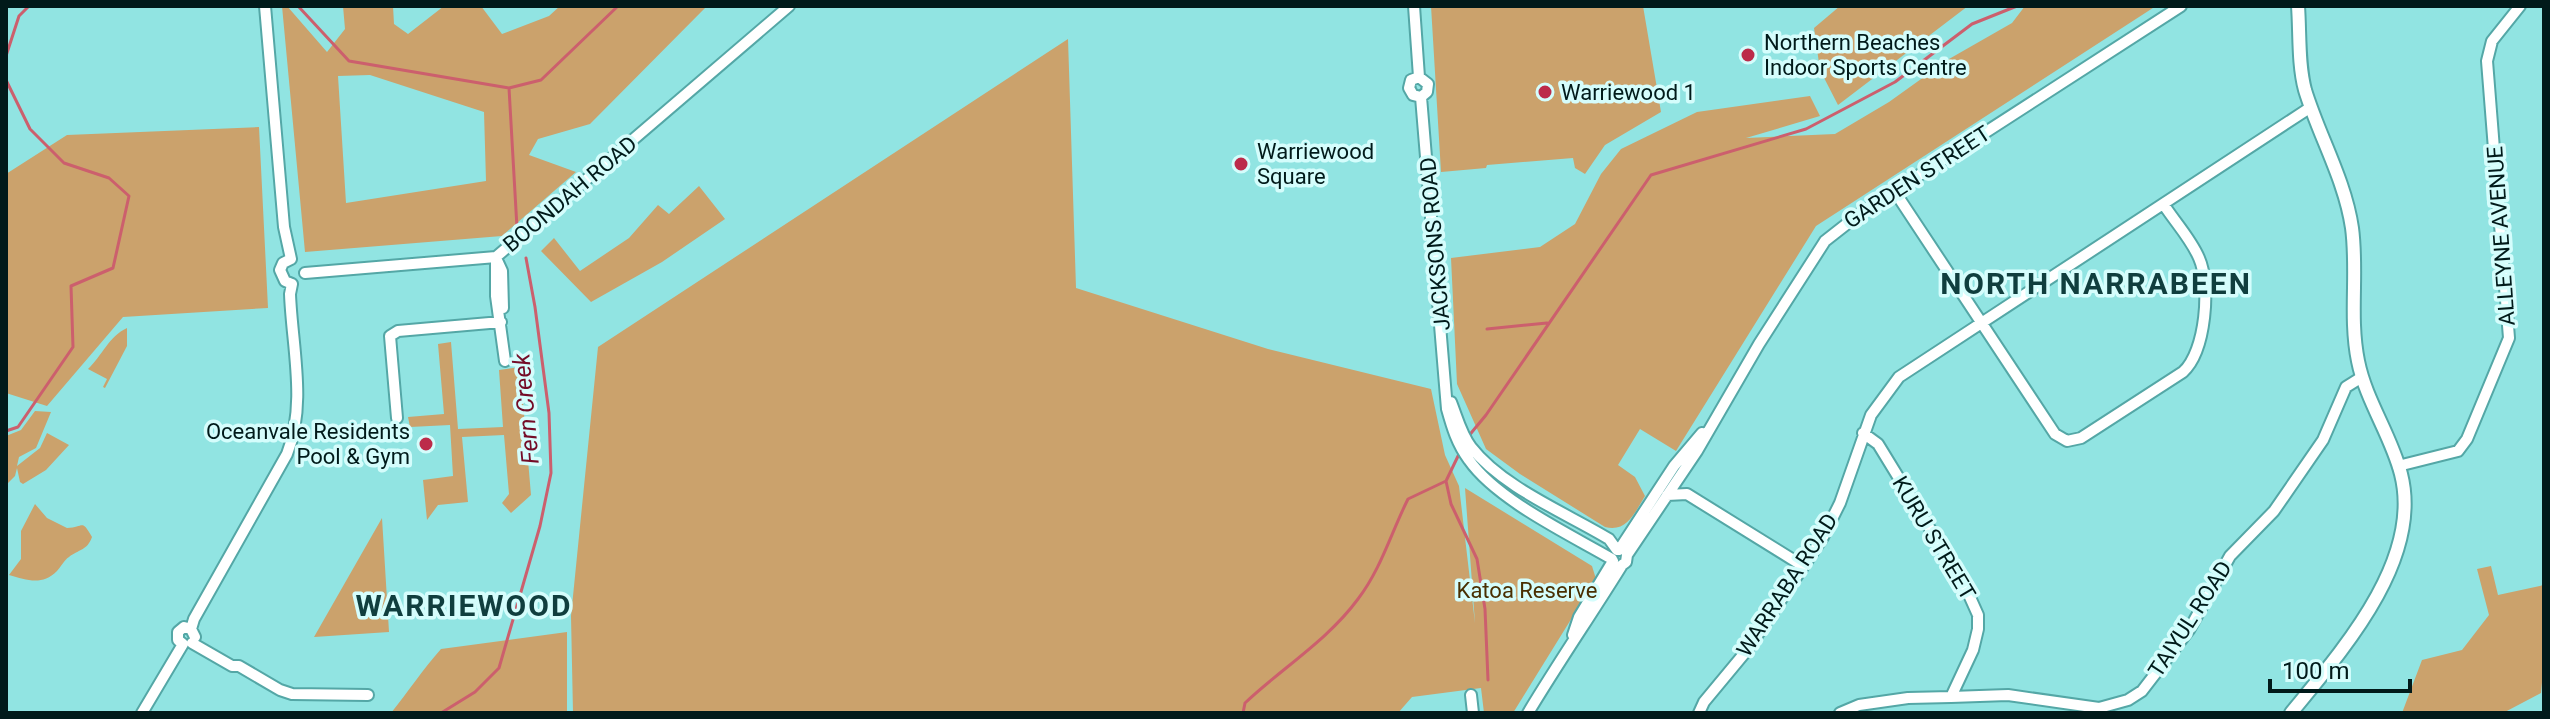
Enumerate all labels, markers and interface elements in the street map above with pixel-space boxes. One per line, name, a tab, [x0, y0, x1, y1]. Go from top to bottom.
place label: Northern Beaches Indoor Sports Centre	[1764, 30, 1967, 80]
marker: Northern Beaches Indoor Sports Centre	[1739, 46, 1757, 64]
place label: Warriewood 1	[1561, 80, 1696, 105]
marker: Warriewood 1	[1536, 83, 1554, 101]
street label: GARDEN STREET	[1839, 120, 1995, 234]
street label: BOONDAH ROAD	[498, 131, 642, 257]
place label: Warriewood Square	[1257, 139, 1374, 189]
street label: ALLEYNE AVENUE	[2482, 145, 2520, 327]
marker: Warriewood Square	[1232, 155, 1250, 173]
street label: JACKSONS ROAD	[1415, 156, 1455, 332]
district label: NORTH NARRABEEN	[1940, 266, 2252, 301]
water label: Fern Creek	[507, 351, 545, 465]
place label: Oceanvale Residents Pool & Gym	[206, 419, 410, 469]
marker: Oceanvale Residents Pool & Gym	[417, 435, 435, 453]
street label: KURU STREET	[1887, 472, 1981, 604]
street label: WARRABA ROAD	[1731, 509, 1843, 661]
street label: TAIYUL ROAD	[2143, 556, 2237, 682]
park label: Katoa Reserve	[1457, 578, 1597, 603]
district label: WARRIEWOOD	[356, 588, 572, 623]
scale bar	[2270, 643, 2410, 693]
text: 100 m	[2282, 657, 2349, 685]

